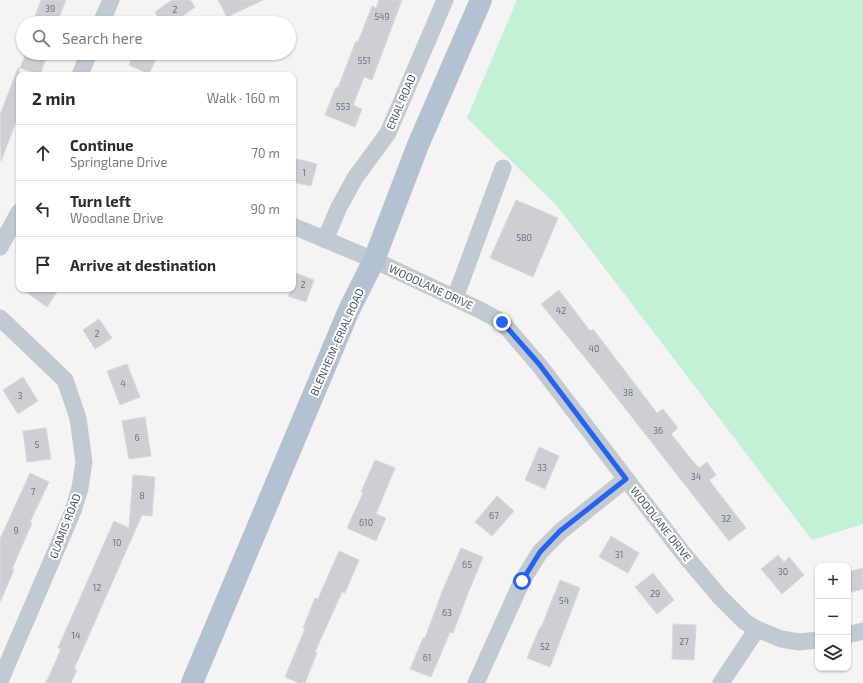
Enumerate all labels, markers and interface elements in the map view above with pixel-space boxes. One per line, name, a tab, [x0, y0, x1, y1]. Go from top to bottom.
house number: 39	[45, 3, 55, 14]
house number: 2	[172, 4, 178, 15]
house number: 549	[374, 11, 390, 22]
search box	[16, 16, 296, 60]
icon: search	[30, 27, 52, 49]
text: Search here	[62, 29, 143, 47]
house number: 551	[357, 55, 371, 66]
street label: ERIAL ROAD	[383, 72, 418, 131]
text: 2 min	[32, 88, 75, 108]
text: Walk · 160 m	[207, 90, 280, 106]
house number: 553	[336, 101, 350, 112]
text: Continue	[70, 136, 133, 154]
icon: ahead	[32, 142, 54, 164]
text: 70 m	[251, 145, 280, 161]
text: Springlane Drive	[70, 154, 167, 170]
house number: 1	[302, 167, 306, 178]
text: Turn left	[70, 192, 131, 210]
icon: left	[32, 198, 54, 220]
text: 90 m	[250, 201, 280, 217]
text: Woodlane Drive	[70, 210, 164, 226]
house number: 580	[516, 232, 532, 243]
icon: arrive	[32, 254, 54, 276]
text: Arrive at destination	[70, 256, 216, 274]
street label: WOODLANE DRIVE	[387, 261, 475, 312]
house number: 2	[300, 279, 306, 290]
street label: BLENHEIM-ERIAL ROAD	[307, 286, 366, 397]
house number: 42	[556, 305, 566, 316]
route end	[493, 313, 511, 331]
house number: 2	[94, 328, 100, 339]
house number: 40	[589, 343, 599, 354]
house number: 4	[120, 378, 126, 389]
house number: 38	[623, 387, 633, 398]
house number: 3	[17, 390, 23, 401]
house number: 36	[653, 425, 663, 436]
house number: 6	[134, 432, 140, 443]
house number: 5	[35, 439, 40, 450]
house number: 33	[537, 462, 547, 473]
house number: 34	[691, 471, 702, 482]
street label: WOODLANE DRIVE	[628, 484, 695, 564]
house number: 7	[31, 486, 36, 497]
house number: 8	[139, 490, 145, 501]
street label: GLAMIS ROAD	[46, 491, 83, 560]
house number: 67	[489, 510, 499, 521]
house number: 32	[721, 513, 731, 524]
house number: 610	[359, 517, 373, 528]
house number: 9	[13, 525, 19, 536]
house number: 10	[112, 537, 122, 548]
house number: 31	[615, 549, 623, 560]
house number: 65	[462, 559, 472, 570]
map controls	[815, 563, 851, 671]
button: +	[815, 563, 851, 599]
house number: 30	[778, 566, 788, 577]
route start	[513, 572, 531, 590]
house number: 12	[93, 582, 101, 593]
house number: 29	[650, 588, 660, 599]
house number: 54	[559, 595, 570, 606]
button: −	[815, 599, 851, 635]
house number: 63	[442, 607, 452, 618]
house number: 14	[71, 630, 81, 641]
button: layers	[815, 635, 851, 671]
house number: 27	[679, 636, 689, 647]
house number: 52	[540, 641, 550, 652]
house number: 61	[423, 652, 431, 663]

